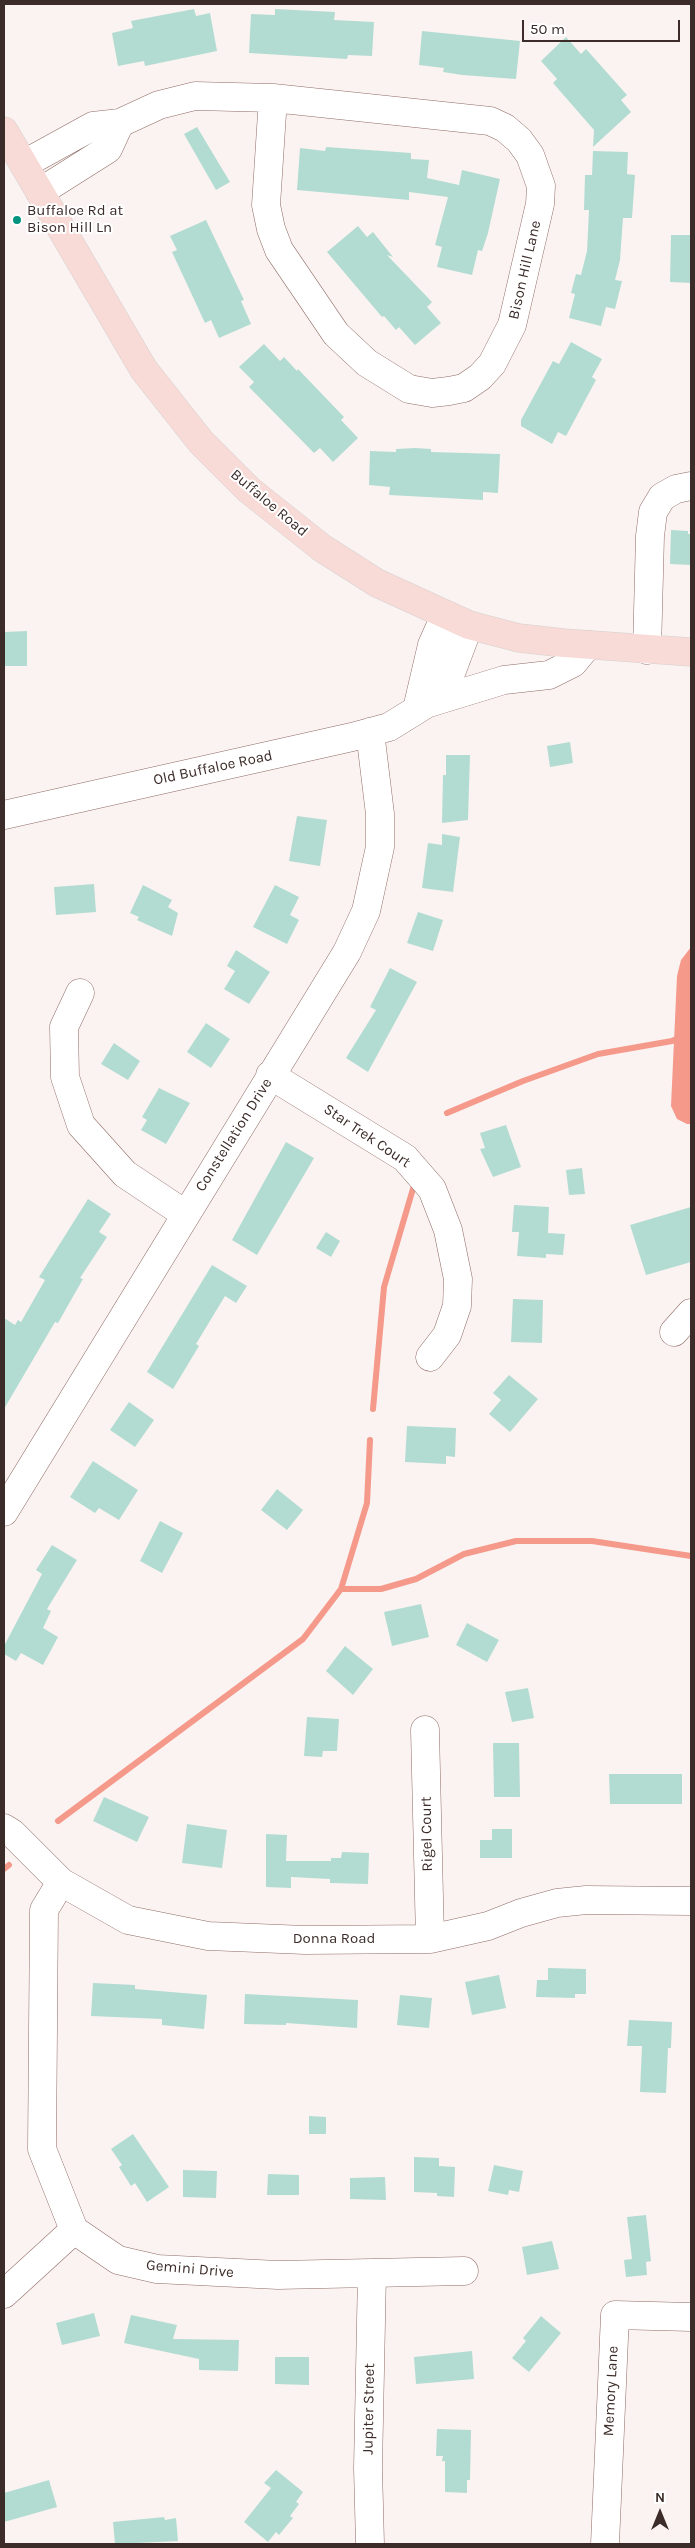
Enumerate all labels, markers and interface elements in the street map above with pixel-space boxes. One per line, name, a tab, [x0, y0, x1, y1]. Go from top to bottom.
scale bar	[525, 10, 682, 42]
text: 50 m	[530, 20, 565, 38]
place label: Buffaloe Rd at Bison Hill Ln	[27, 202, 123, 237]
marker: Buffaloe Rd at Bison Hill Ln	[11, 214, 23, 226]
street label: Bison Hill Lane	[505, 219, 545, 321]
street label: Buffaloe Road	[227, 466, 311, 540]
street label: Old Buffaloe Road	[152, 747, 274, 789]
street label: Constellation Drive	[192, 1075, 276, 1195]
street label: Star Trek Court	[320, 1100, 414, 1172]
street label: Rigel Court	[417, 1796, 437, 1872]
street label: Donna Road	[293, 1930, 375, 1948]
street label: Gemini Drive	[145, 2256, 235, 2282]
street label: Memory Lane	[600, 2345, 622, 2437]
street label: Jupiter Street	[359, 2363, 379, 2455]
north arrow	[635, 2488, 685, 2538]
text: N	[655, 2489, 665, 2506]

